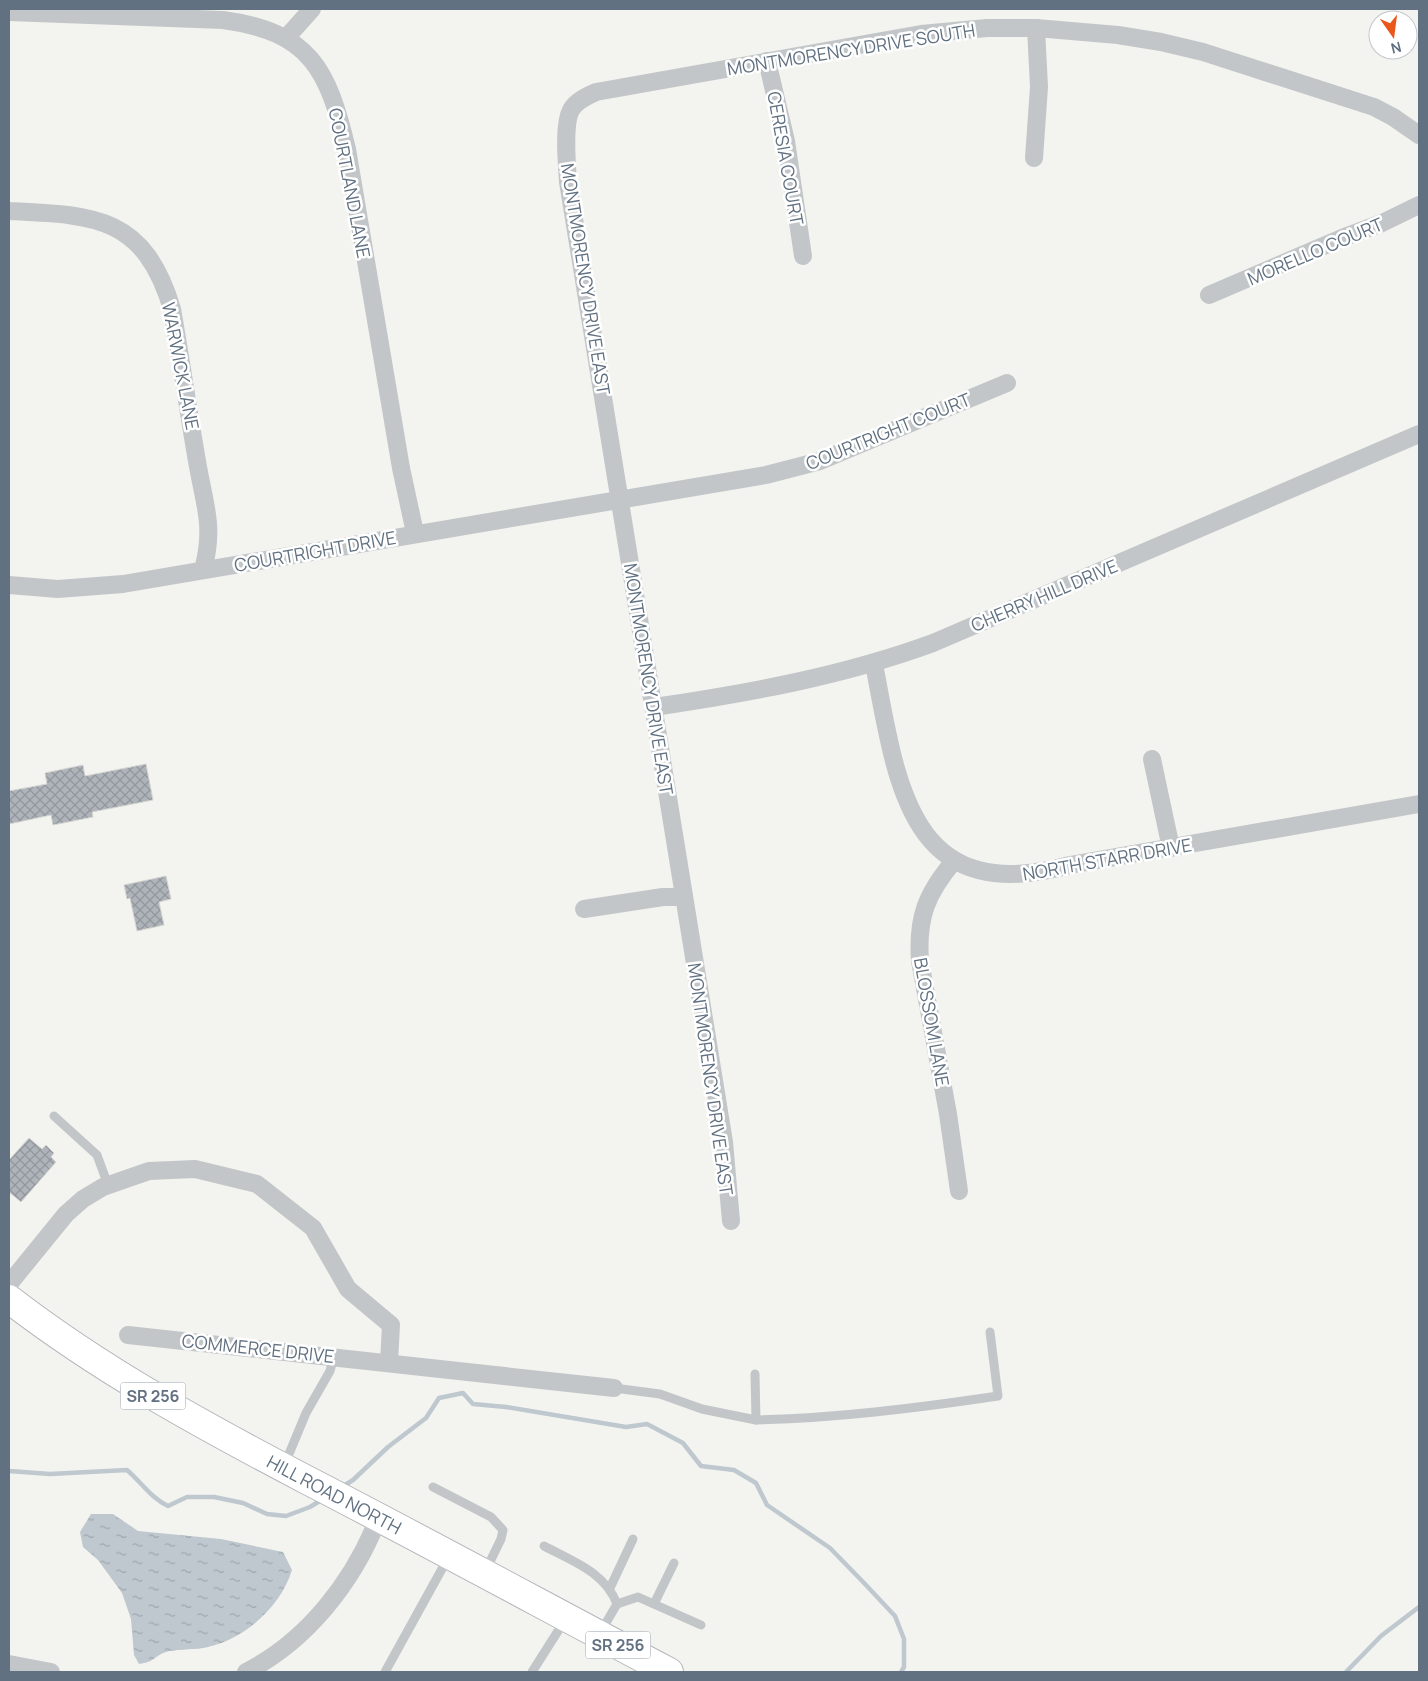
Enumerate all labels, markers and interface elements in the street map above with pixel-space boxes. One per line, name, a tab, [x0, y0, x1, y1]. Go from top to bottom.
north arrow	[1368, 10, 1418, 60]
street label: MONTMORENCY DRIVE SOUTH	[725, 18, 977, 80]
text: N	[1389, 38, 1403, 59]
street label: CERESIA COURT	[762, 89, 810, 227]
street label: COURTLAND LANE	[324, 106, 376, 260]
street label: MONTMORENCY DRIVE EAST	[556, 162, 616, 397]
street label: MORELLO COURT	[1244, 212, 1387, 290]
street label: WARWICK LANE	[157, 300, 205, 432]
street label: COURTRIGHT COURT	[802, 387, 974, 475]
street label: COURTRIGHT DRIVE	[232, 525, 398, 577]
street label: CHERRY HILL DRIVE	[967, 553, 1121, 637]
street label: MONTMORENCY DRIVE EAST	[619, 562, 679, 797]
street label: NORTH STARR DRIVE	[1021, 832, 1193, 886]
street label: BLOSSOM LANE	[909, 956, 955, 1088]
street label: MONTMORENCY DRIVE EAST	[683, 961, 739, 1197]
street label: COMMERCE DRIVE	[181, 1328, 335, 1368]
road number: SR 256	[120, 1382, 186, 1410]
street label: HILL ROAD NORTH	[263, 1449, 406, 1539]
road number: SR 256	[586, 1632, 650, 1658]

